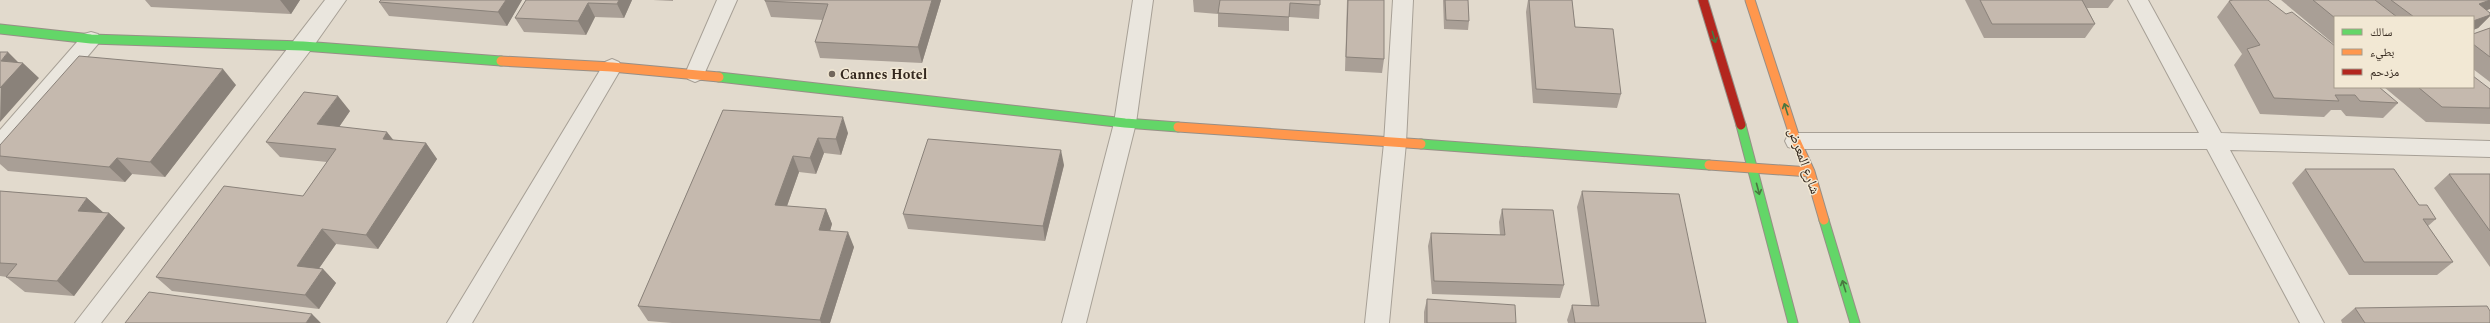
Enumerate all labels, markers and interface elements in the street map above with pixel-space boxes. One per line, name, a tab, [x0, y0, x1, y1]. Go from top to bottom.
legend	[2334, 16, 2474, 88]
text: سالك	[2370, 23, 2392, 42]
one-way arrow	[1711, 31, 1718, 44]
text: بطيء	[2370, 43, 2394, 62]
text: مزدحم	[2370, 63, 2399, 82]
place label: Cannes Hotel	[840, 64, 928, 85]
marker: Cannes Hotel	[827, 69, 837, 79]
one-way arrow	[1781, 103, 1789, 115]
street label: شارع المعرض	[1782, 125, 1826, 197]
one-way arrow	[1755, 182, 1763, 195]
one-way arrow	[1840, 279, 1847, 292]

